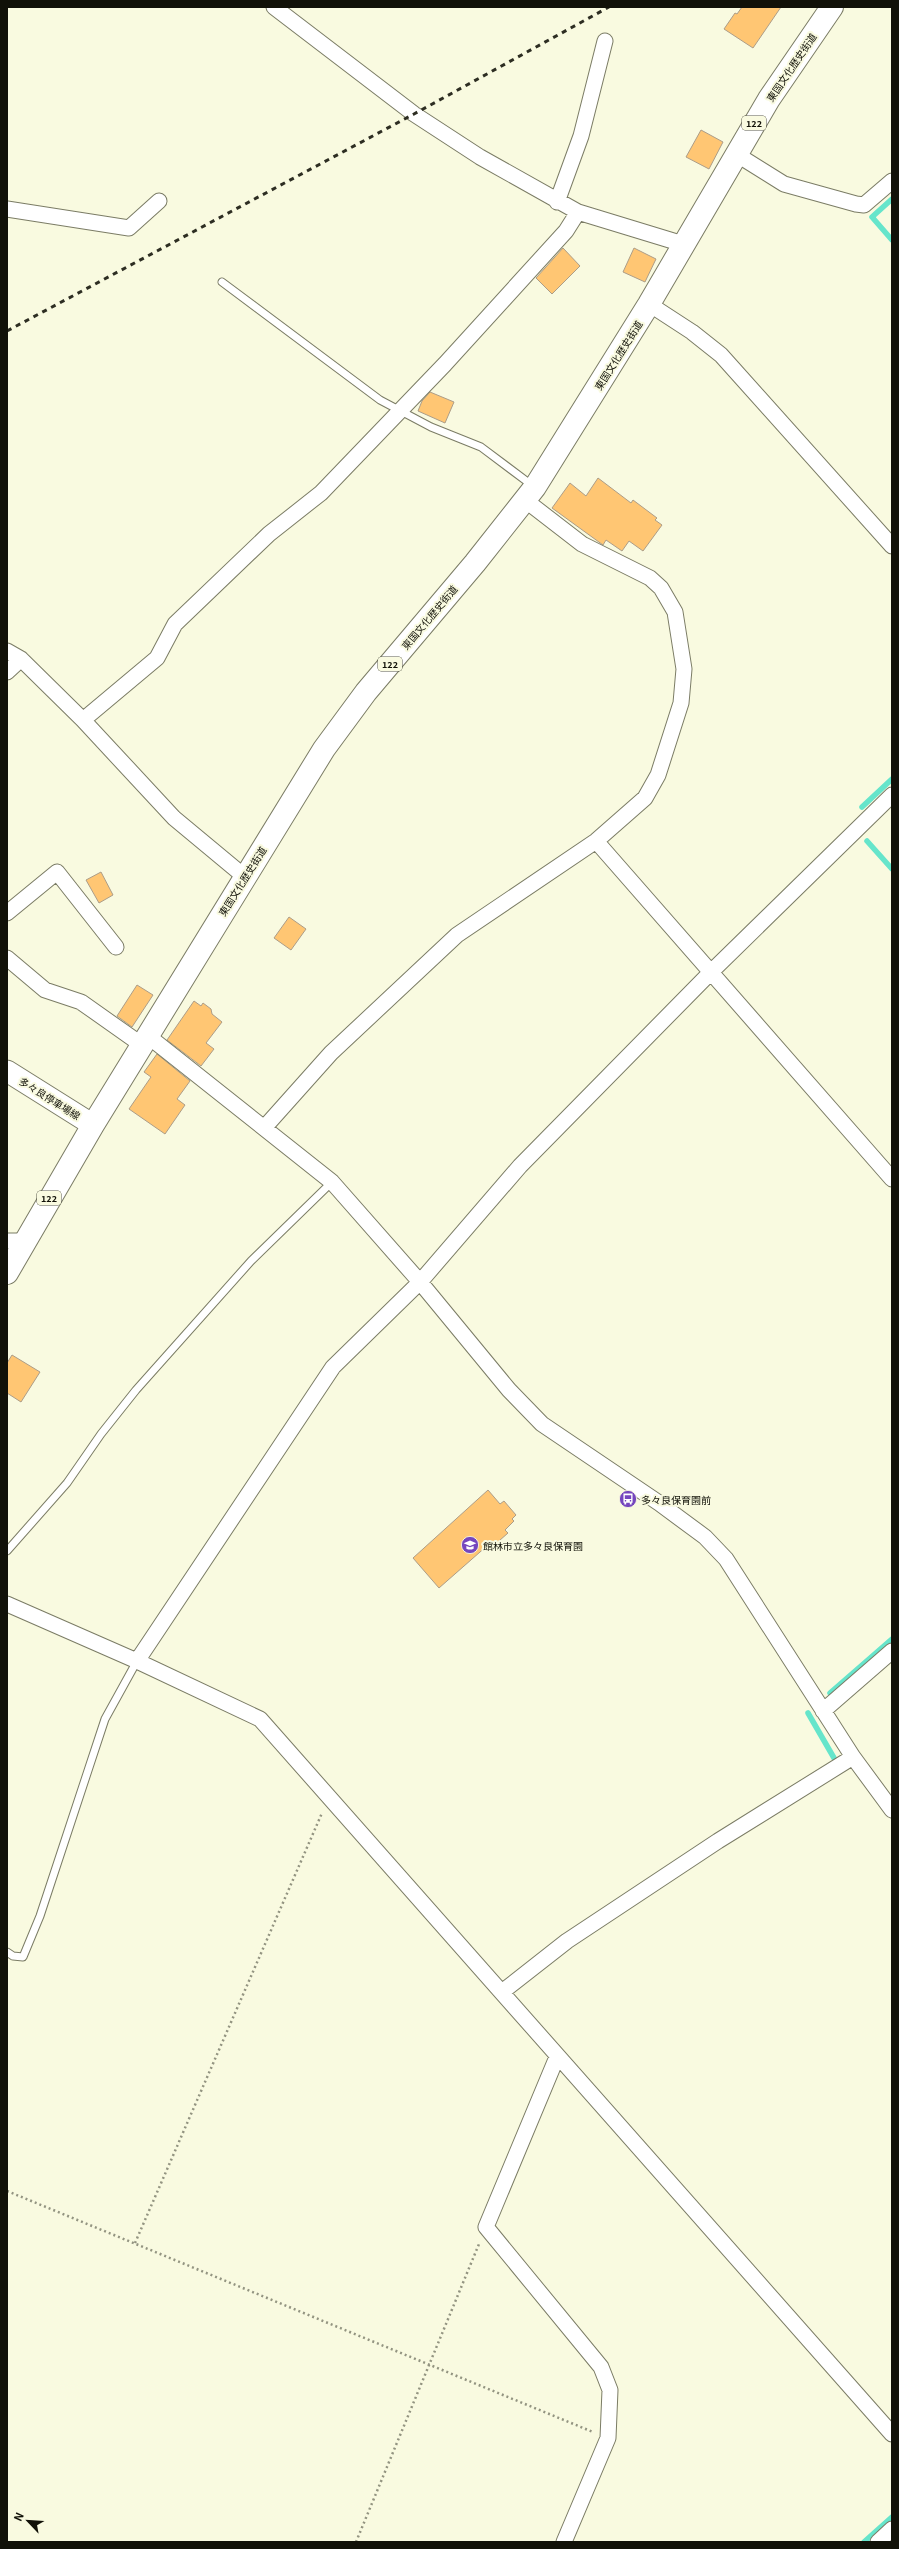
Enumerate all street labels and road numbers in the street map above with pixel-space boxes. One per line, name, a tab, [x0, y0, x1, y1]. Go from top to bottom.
street label: 東国文化歴史街道	[762, 30, 820, 104]
road number: 122	[742, 116, 766, 130]
street label: 東国文化歴史街道	[590, 317, 646, 393]
street label: 東国文化歴史街道	[398, 582, 460, 652]
road number: 122	[378, 657, 402, 671]
street label: 東国文化歴史街道	[214, 843, 270, 919]
street label: 多々良停車場線	[16, 1073, 84, 1123]
road number: 122	[37, 1191, 61, 1205]

